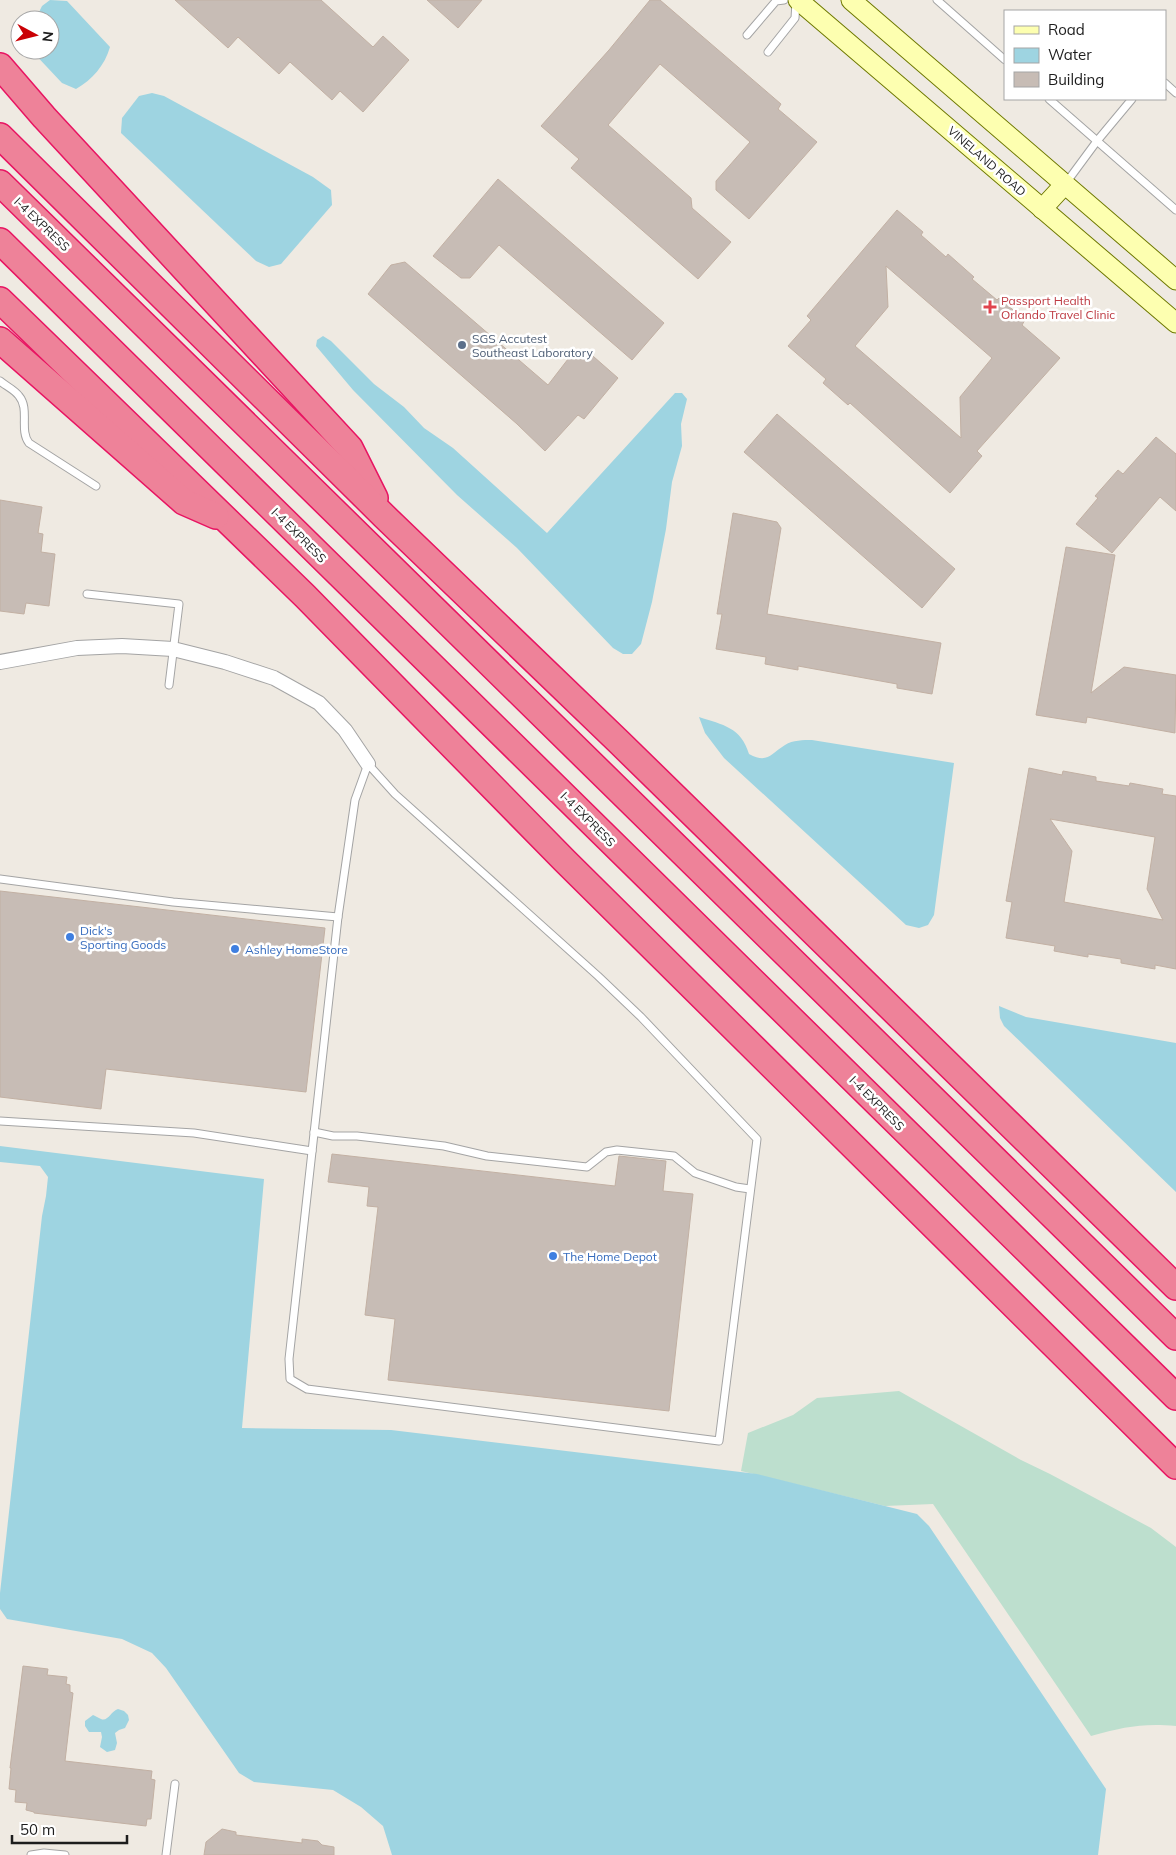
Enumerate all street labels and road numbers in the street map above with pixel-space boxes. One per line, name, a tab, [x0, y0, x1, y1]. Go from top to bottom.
street label: VINELAND ROAD	[945, 123, 1029, 199]
street label: I-4 EXPRESS	[11, 194, 73, 254]
street label: I-4 EXPRESS	[268, 504, 330, 566]
street label: I-4 EXPRESS	[557, 788, 619, 850]
street label: I-4 EXPRESS	[846, 1072, 908, 1134]

